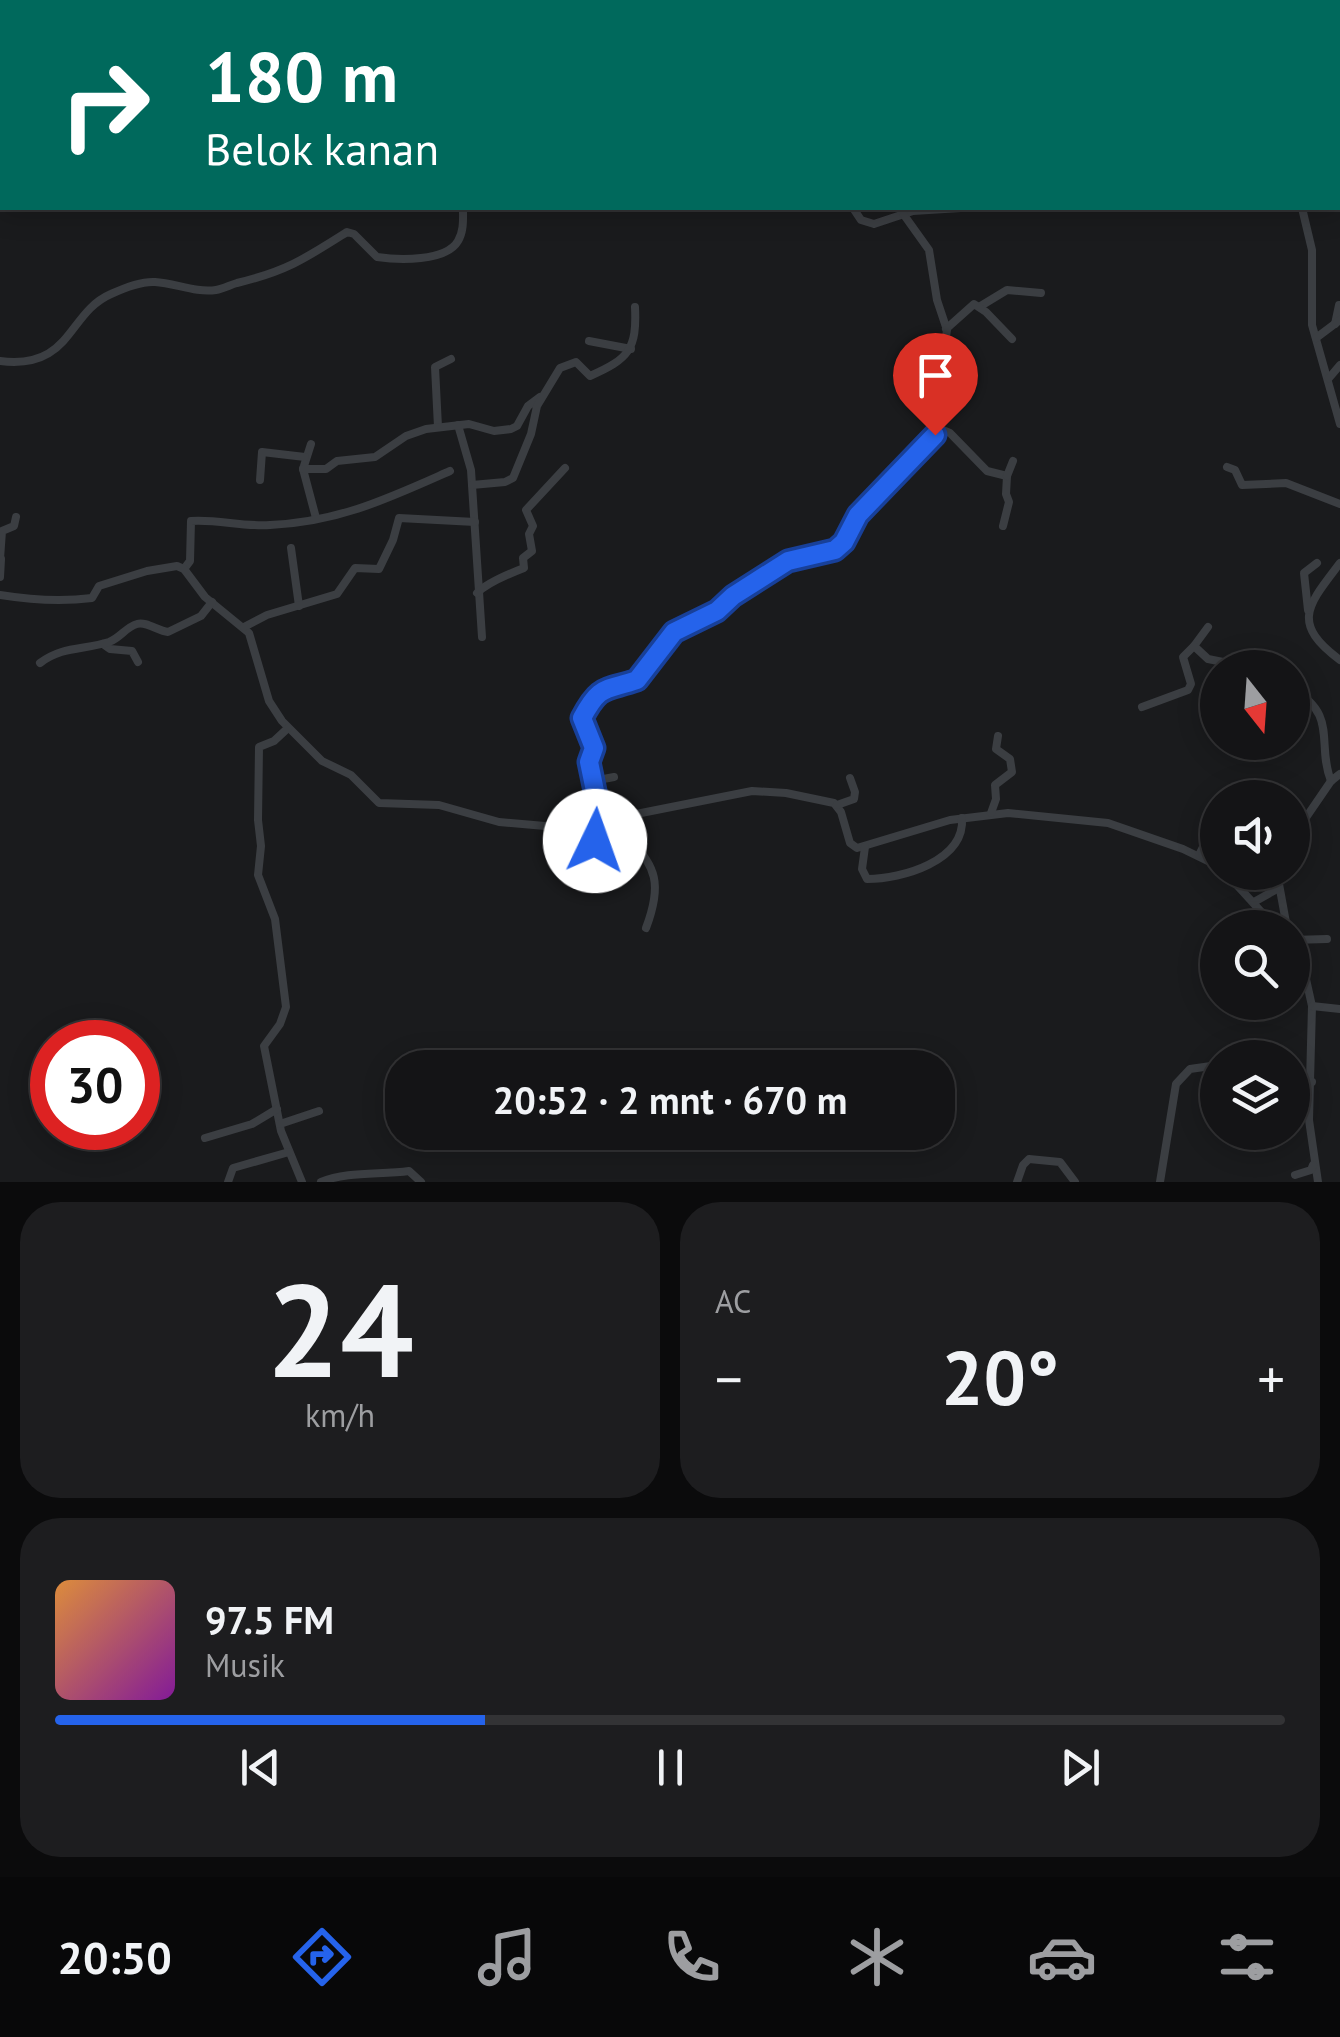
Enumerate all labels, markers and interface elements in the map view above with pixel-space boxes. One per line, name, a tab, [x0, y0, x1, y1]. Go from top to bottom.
text: 180 m	[205, 31, 398, 121]
icon: right	[40, 40, 170, 170]
text: Belok kanan	[205, 119, 439, 177]
pin	[893, 333, 978, 436]
icon: arrive	[908, 348, 963, 403]
north arrow	[1200, 650, 1310, 760]
map controls	[1200, 650, 1310, 1150]
button: sound	[1200, 780, 1310, 890]
position arrow	[543, 789, 647, 893]
button: search	[1200, 910, 1310, 1020]
speed limit sign: 30	[30, 1020, 160, 1150]
button: layers	[1200, 1040, 1310, 1150]
text: 20:52 · 2 mnt · 670 m	[493, 1075, 847, 1124]
text: 24	[266, 1245, 414, 1413]
text: AC	[715, 1280, 751, 1322]
text: 20°	[941, 1329, 1059, 1426]
text: −	[715, 1343, 743, 1414]
text: +	[1257, 1343, 1285, 1414]
text: km/h	[305, 1394, 375, 1436]
text: 97.5 FM	[205, 1595, 334, 1644]
text: Musik	[205, 1644, 285, 1686]
icon: previous	[233, 1740, 288, 1795]
icon: pause	[643, 1740, 698, 1795]
icon: next	[1053, 1740, 1108, 1795]
icon: directions	[287, 1922, 357, 1992]
icon: music	[472, 1922, 542, 1992]
icon: phone	[657, 1922, 727, 1992]
icon: climate	[842, 1922, 912, 1992]
icon: car	[1027, 1922, 1097, 1992]
icon: filters	[1212, 1922, 1282, 1992]
text: 20:50	[58, 1928, 172, 1986]

